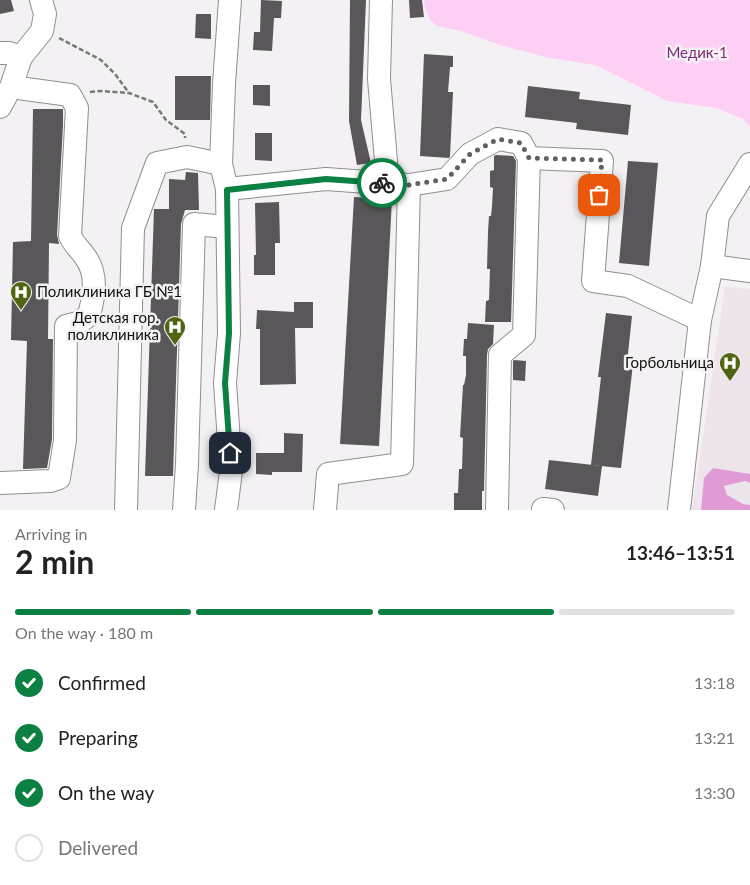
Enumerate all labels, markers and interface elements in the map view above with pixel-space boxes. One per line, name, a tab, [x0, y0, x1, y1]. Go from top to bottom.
park label: Медик-1	[666, 43, 728, 61]
courier	[357, 158, 407, 208]
icon: bike	[368, 169, 396, 197]
pin	[578, 174, 620, 216]
icon: bag	[585, 181, 613, 209]
hospital icon: Поликлиника ГБ №1	[9, 280, 33, 311]
place label: Поликлиника ГБ №1	[37, 282, 182, 300]
place label: Детская гор. поликлиника	[67, 308, 159, 343]
hospital icon: Детская гор. поликлиника	[163, 315, 187, 346]
hospital icon: Горбольница	[718, 351, 742, 382]
place label: Горбольница	[625, 353, 714, 371]
pin	[209, 432, 251, 474]
icon: home	[216, 439, 244, 467]
text: Arriving in	[15, 524, 88, 543]
text: 13:46–13:51	[626, 541, 735, 564]
text: 2 min	[15, 542, 94, 581]
text: On the way · 180 m	[15, 623, 153, 642]
icon: check	[15, 669, 43, 697]
text: Confirmed	[58, 671, 146, 694]
text: 13:18	[694, 673, 735, 692]
icon: check	[15, 724, 43, 752]
text: Preparing	[58, 726, 138, 749]
text: 13:21	[694, 728, 735, 747]
icon: check	[15, 779, 43, 807]
text: On the way	[58, 781, 154, 804]
text: 13:30	[694, 783, 735, 802]
text: Delivered	[58, 836, 138, 859]

